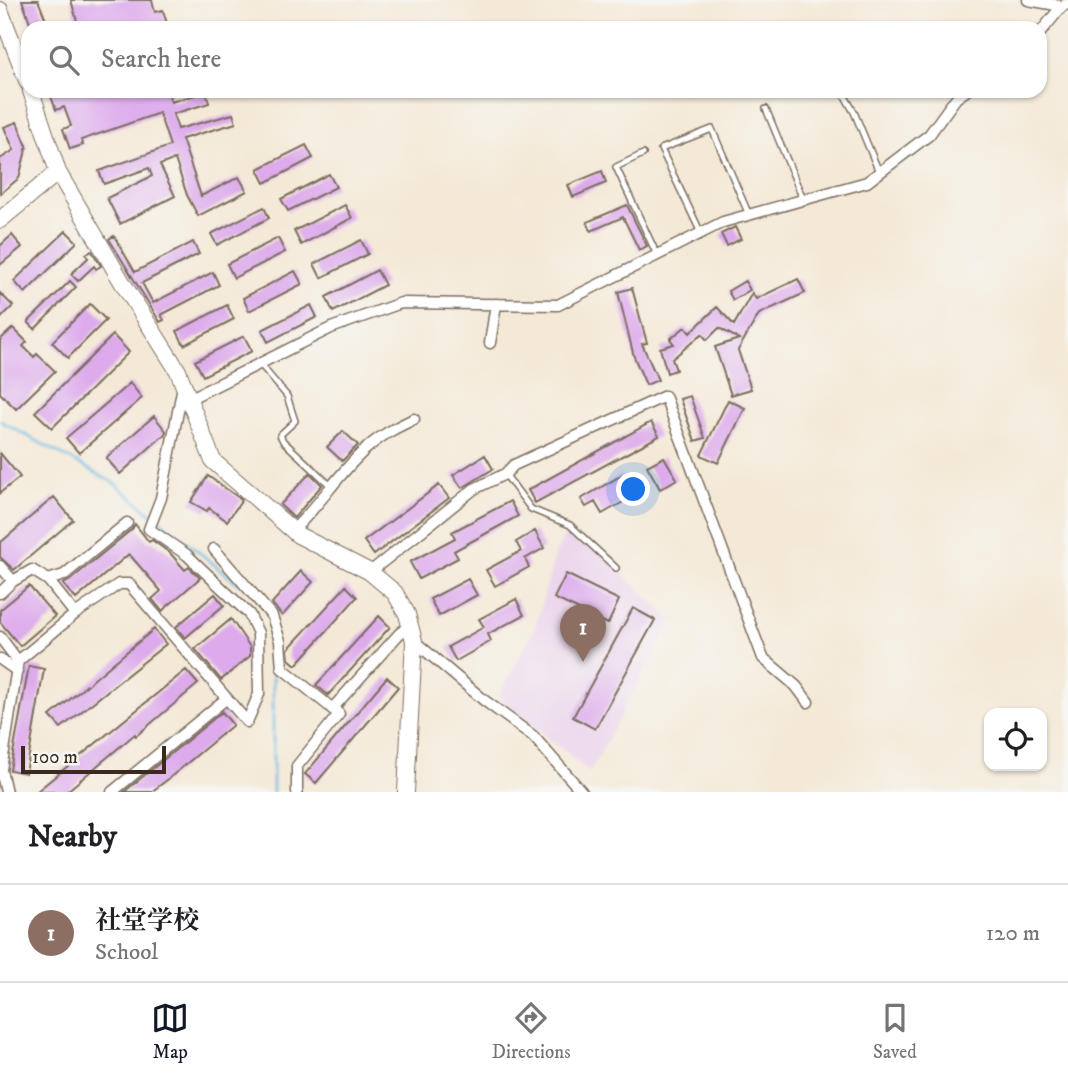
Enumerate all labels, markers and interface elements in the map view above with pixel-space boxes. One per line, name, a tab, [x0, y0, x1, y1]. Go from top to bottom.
search box	[21, 21, 1047, 98]
icon: search	[45, 41, 83, 79]
text: Search here	[101, 43, 221, 76]
your location	[616, 472, 650, 506]
pin: 1	[560, 604, 606, 662]
map controls	[984, 708, 1047, 771]
button: locate	[984, 708, 1047, 771]
scale bar	[21, 743, 166, 775]
text: 100 m	[32, 746, 78, 769]
text: Nearby	[28, 819, 117, 856]
text: 社堂学校	[95, 905, 199, 938]
text: 1	[47, 919, 55, 948]
text: 120 m	[986, 919, 1040, 948]
text: School	[95, 938, 158, 967]
tab: Map	[151, 999, 189, 1064]
tab: Directions	[492, 999, 571, 1064]
tab: Saved	[873, 999, 917, 1064]

